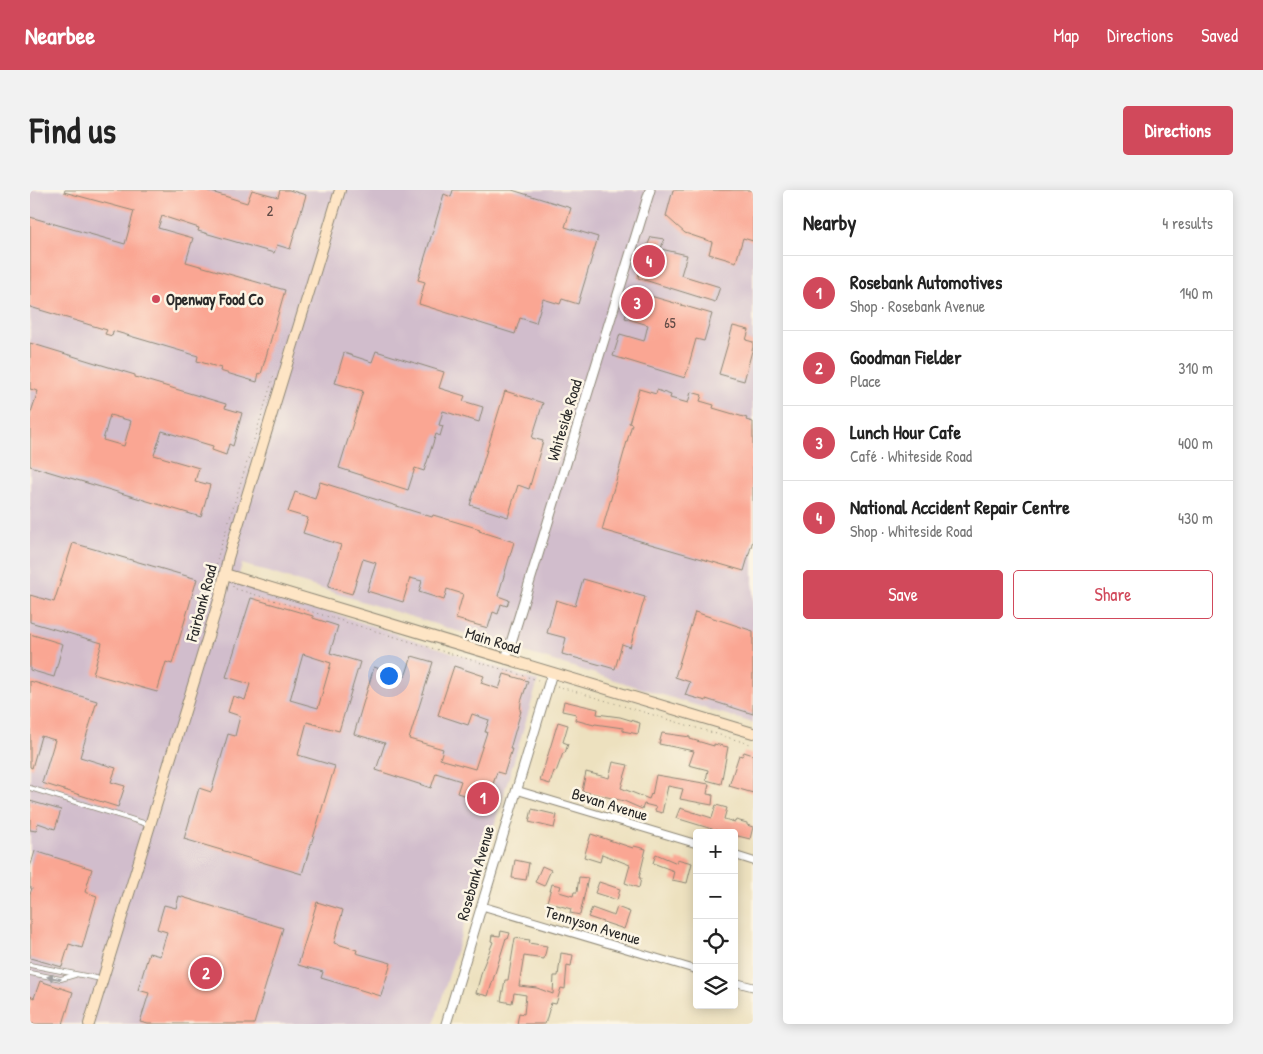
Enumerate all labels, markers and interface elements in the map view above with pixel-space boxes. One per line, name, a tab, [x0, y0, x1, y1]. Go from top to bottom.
text: Nearbee	[25, 19, 95, 51]
text: Map	[1054, 23, 1079, 48]
text: Directions	[1107, 23, 1173, 48]
text: Saved	[1201, 23, 1238, 48]
button: Directions	[1123, 106, 1233, 155]
text: Find us	[30, 107, 116, 154]
house number: 2	[267, 201, 274, 220]
text: Nearby	[803, 208, 856, 237]
text: 4 results	[1162, 212, 1213, 234]
pin: 4	[633, 242, 665, 280]
text: Rosebank Automotives	[850, 269, 1002, 295]
text: 1	[816, 282, 822, 304]
text: 140 m	[1179, 282, 1213, 304]
pin: 3	[621, 284, 653, 322]
place label: Openway Food Co	[166, 288, 264, 311]
marker: Openway Food Co	[150, 293, 162, 305]
text: Shop · Rosebank Avenue	[850, 295, 985, 317]
house number: 65	[664, 313, 676, 332]
text: Goodman Fielder	[850, 344, 961, 370]
text: 2	[815, 357, 823, 379]
text: 310 m	[1178, 357, 1213, 379]
text: Place	[850, 370, 881, 392]
street label: Whiteside Road	[541, 376, 587, 464]
text: Lunch Hour Cafe	[850, 419, 961, 445]
text: 3	[815, 432, 823, 454]
text: 400 m	[1178, 432, 1213, 454]
text: Café · Whiteside Road	[850, 445, 972, 467]
text: National Accident Repair Centre	[850, 494, 1070, 520]
text: 4	[816, 507, 822, 529]
text: 430 m	[1178, 507, 1213, 529]
text: Shop · Whiteside Road	[850, 520, 972, 542]
street label: Fairbank Road	[180, 562, 222, 645]
button: Save	[803, 570, 1003, 619]
button: Share	[1013, 570, 1213, 619]
street label: Main Road	[463, 621, 523, 659]
your location	[376, 663, 402, 689]
pin: 1	[467, 779, 499, 817]
street label: Bevan Avenue	[569, 782, 651, 826]
street label: Rosebank Avenue	[451, 823, 499, 923]
map controls	[693, 829, 738, 1009]
button: +	[693, 829, 738, 874]
button: −	[693, 874, 738, 919]
street label: Tennyson Avenue	[542, 900, 644, 950]
button: locate	[693, 919, 738, 964]
pin: 2	[190, 954, 222, 992]
button: layers	[693, 964, 738, 1009]
one-way arrow	[46, 973, 62, 981]

